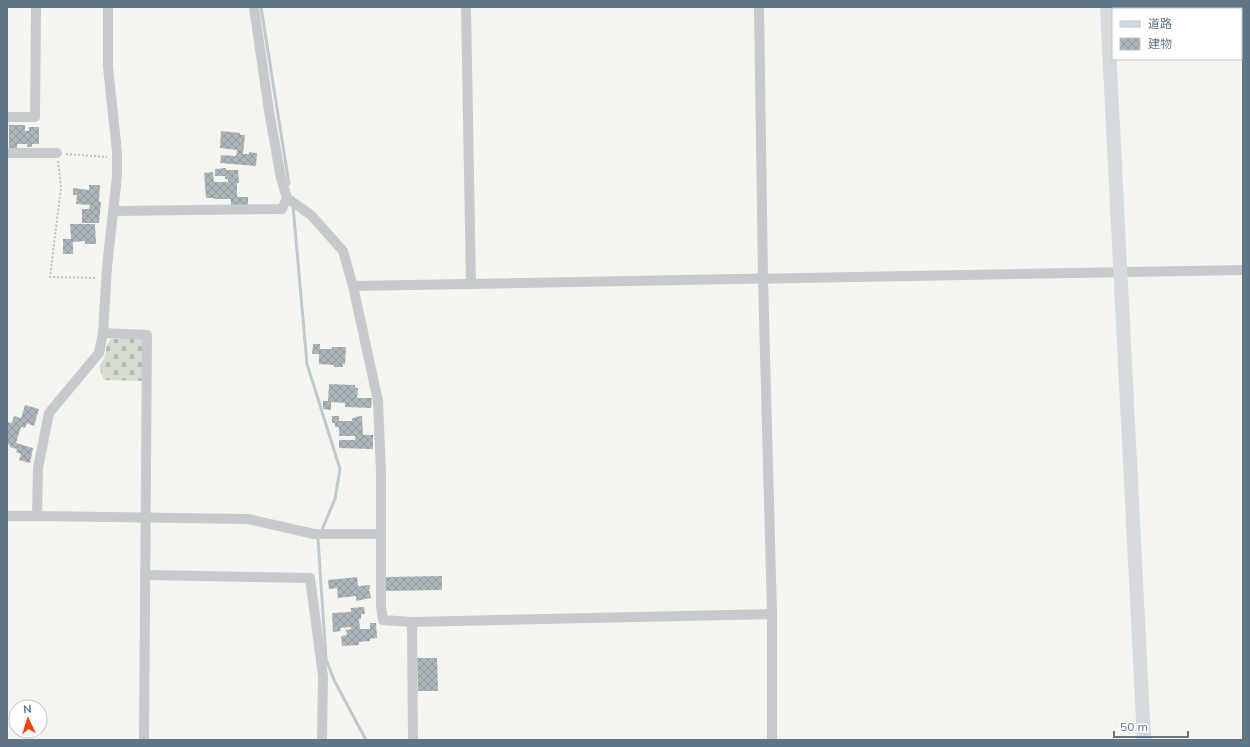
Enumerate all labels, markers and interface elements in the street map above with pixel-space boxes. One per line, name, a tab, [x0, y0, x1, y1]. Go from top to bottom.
legend	[1112, 8, 1242, 60]
text: 道路	[1148, 16, 1172, 31]
text: 建物	[1148, 36, 1172, 51]
north arrow	[8, 699, 48, 739]
text: N	[23, 702, 32, 716]
scale bar	[1114, 713, 1188, 739]
text: 50 m	[1120, 719, 1148, 734]

